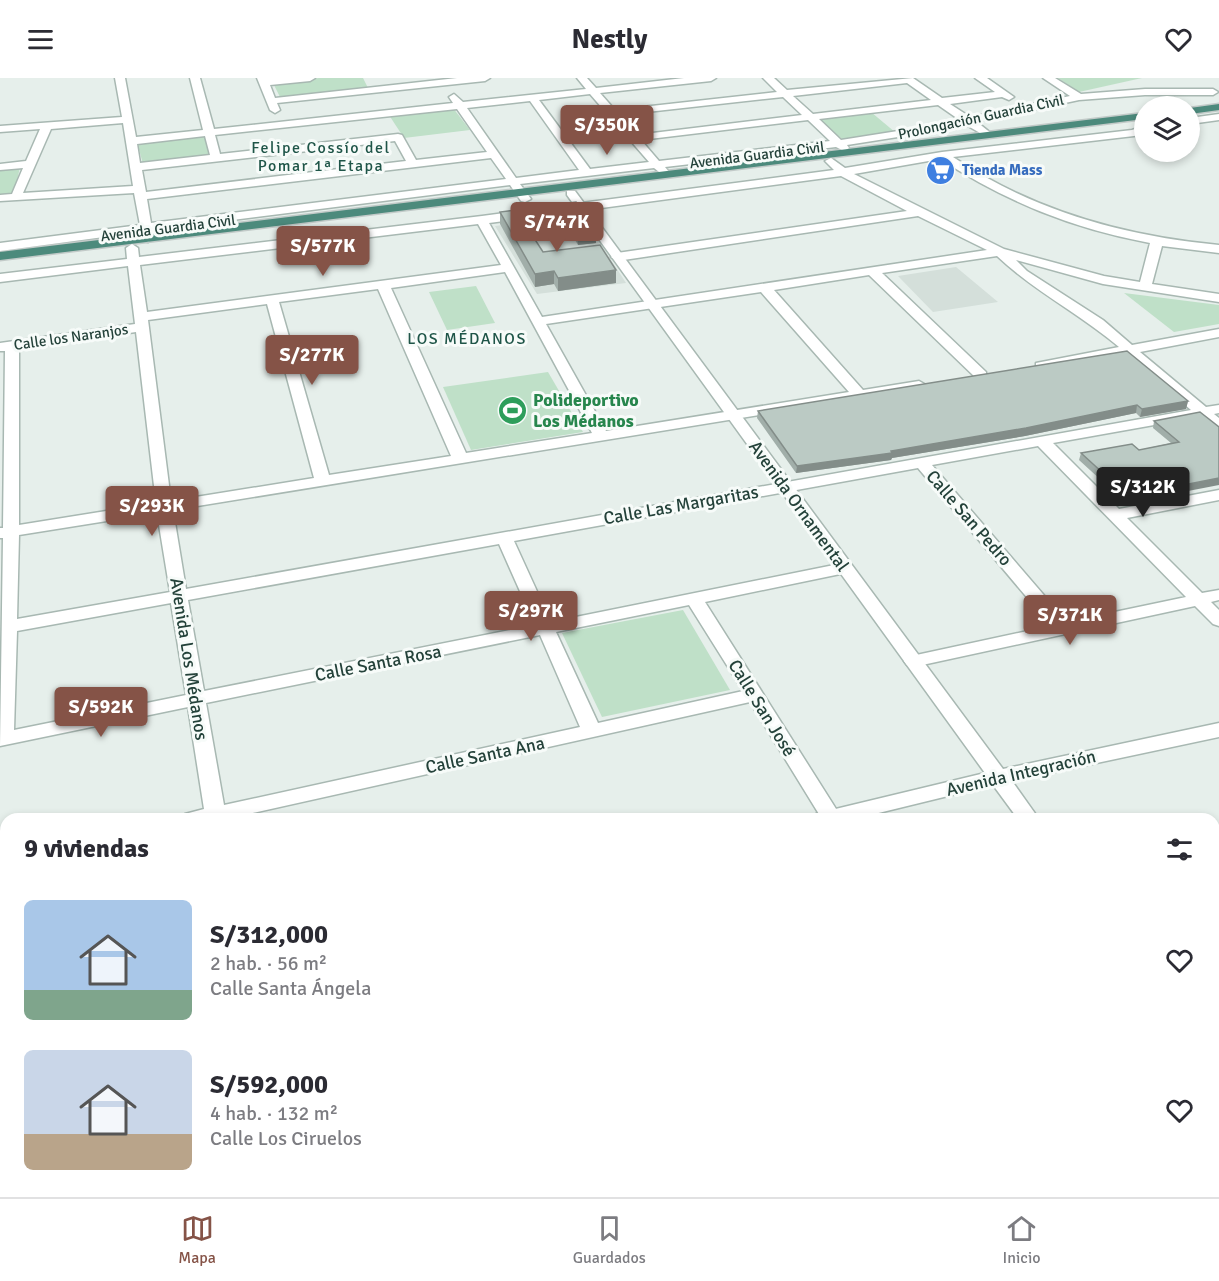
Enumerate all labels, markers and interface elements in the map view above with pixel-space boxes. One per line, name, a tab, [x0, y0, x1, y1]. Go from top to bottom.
icon: menu	[24, 23, 57, 56]
text: Nestly	[572, 23, 647, 56]
icon: heart	[1162, 23, 1195, 56]
street label: Prolongación Guardia Civil	[896, 91, 1066, 143]
map controls	[1134, 96, 1200, 162]
button: layers	[1134, 96, 1200, 162]
pin: S/350K	[558, 105, 656, 156]
text: S/350K	[575, 112, 639, 137]
district label: Felipe Cossío del Pomar 1ª Etapa	[251, 138, 391, 176]
street label: Avenida Guardia Civil	[688, 138, 826, 172]
supermarket icon: Tienda Mass	[925, 154, 957, 186]
place label: Tienda Mass	[962, 161, 1043, 179]
pin: S/747K	[508, 202, 606, 253]
text: S/747K	[525, 209, 589, 234]
street label: Avenida Guardia Civil	[99, 211, 237, 245]
pin: S/577K	[274, 226, 372, 277]
text: S/577K	[291, 233, 355, 258]
street label: Calle los Naranjos	[13, 320, 130, 354]
district label: LOS MÉDANOS	[407, 329, 527, 349]
pin: S/277K	[263, 335, 361, 386]
text: S/277K	[280, 342, 344, 367]
place label: Polideportivo Los Médanos	[533, 389, 639, 432]
sports icon: Polideportivo Los Médanos	[496, 394, 528, 426]
street label: Avenida Ornamental	[744, 436, 854, 576]
street label: Calle San Pedro	[921, 466, 1017, 570]
pin: S/312K	[1094, 467, 1192, 518]
text: S/312K	[1111, 474, 1175, 499]
street label: Calle Las Margaritas	[602, 481, 760, 529]
pin: S/293K	[103, 486, 201, 537]
text: S/293K	[120, 493, 184, 518]
street label: Avenida Los Médanos	[165, 576, 213, 742]
pin: S/297K	[482, 591, 580, 642]
pin: S/371K	[1021, 595, 1119, 646]
text: S/297K	[499, 598, 563, 623]
text: S/371K	[1038, 602, 1102, 627]
street label: Calle Santa Rosa	[313, 640, 443, 686]
street label: Calle San José	[723, 655, 801, 761]
pin: S/592K	[52, 687, 150, 738]
text: S/592K	[69, 694, 133, 719]
street label: Calle Santa Ana	[423, 732, 547, 778]
street label: Avenida Integración	[944, 745, 1098, 801]
text: 9 viviendas	[24, 833, 149, 865]
icon: filters	[1163, 833, 1196, 866]
text: S/312,000	[210, 919, 328, 951]
icon: home	[72, 924, 144, 996]
icon: heart	[1163, 944, 1196, 977]
text: 2 hab. · 56 m²	[210, 951, 327, 976]
text: Calle Santa Ángela	[210, 976, 371, 1001]
text: S/592,000	[210, 1069, 328, 1101]
icon: home	[72, 1074, 144, 1146]
icon: heart	[1163, 1094, 1196, 1127]
text: 4 hab. · 132 m²	[210, 1101, 338, 1126]
text: Calle Los Ciruelos	[210, 1126, 362, 1151]
tab: Mapa	[178, 1212, 216, 1268]
tab: Guardados	[573, 1212, 646, 1268]
tab: Inicio	[1003, 1212, 1041, 1268]

